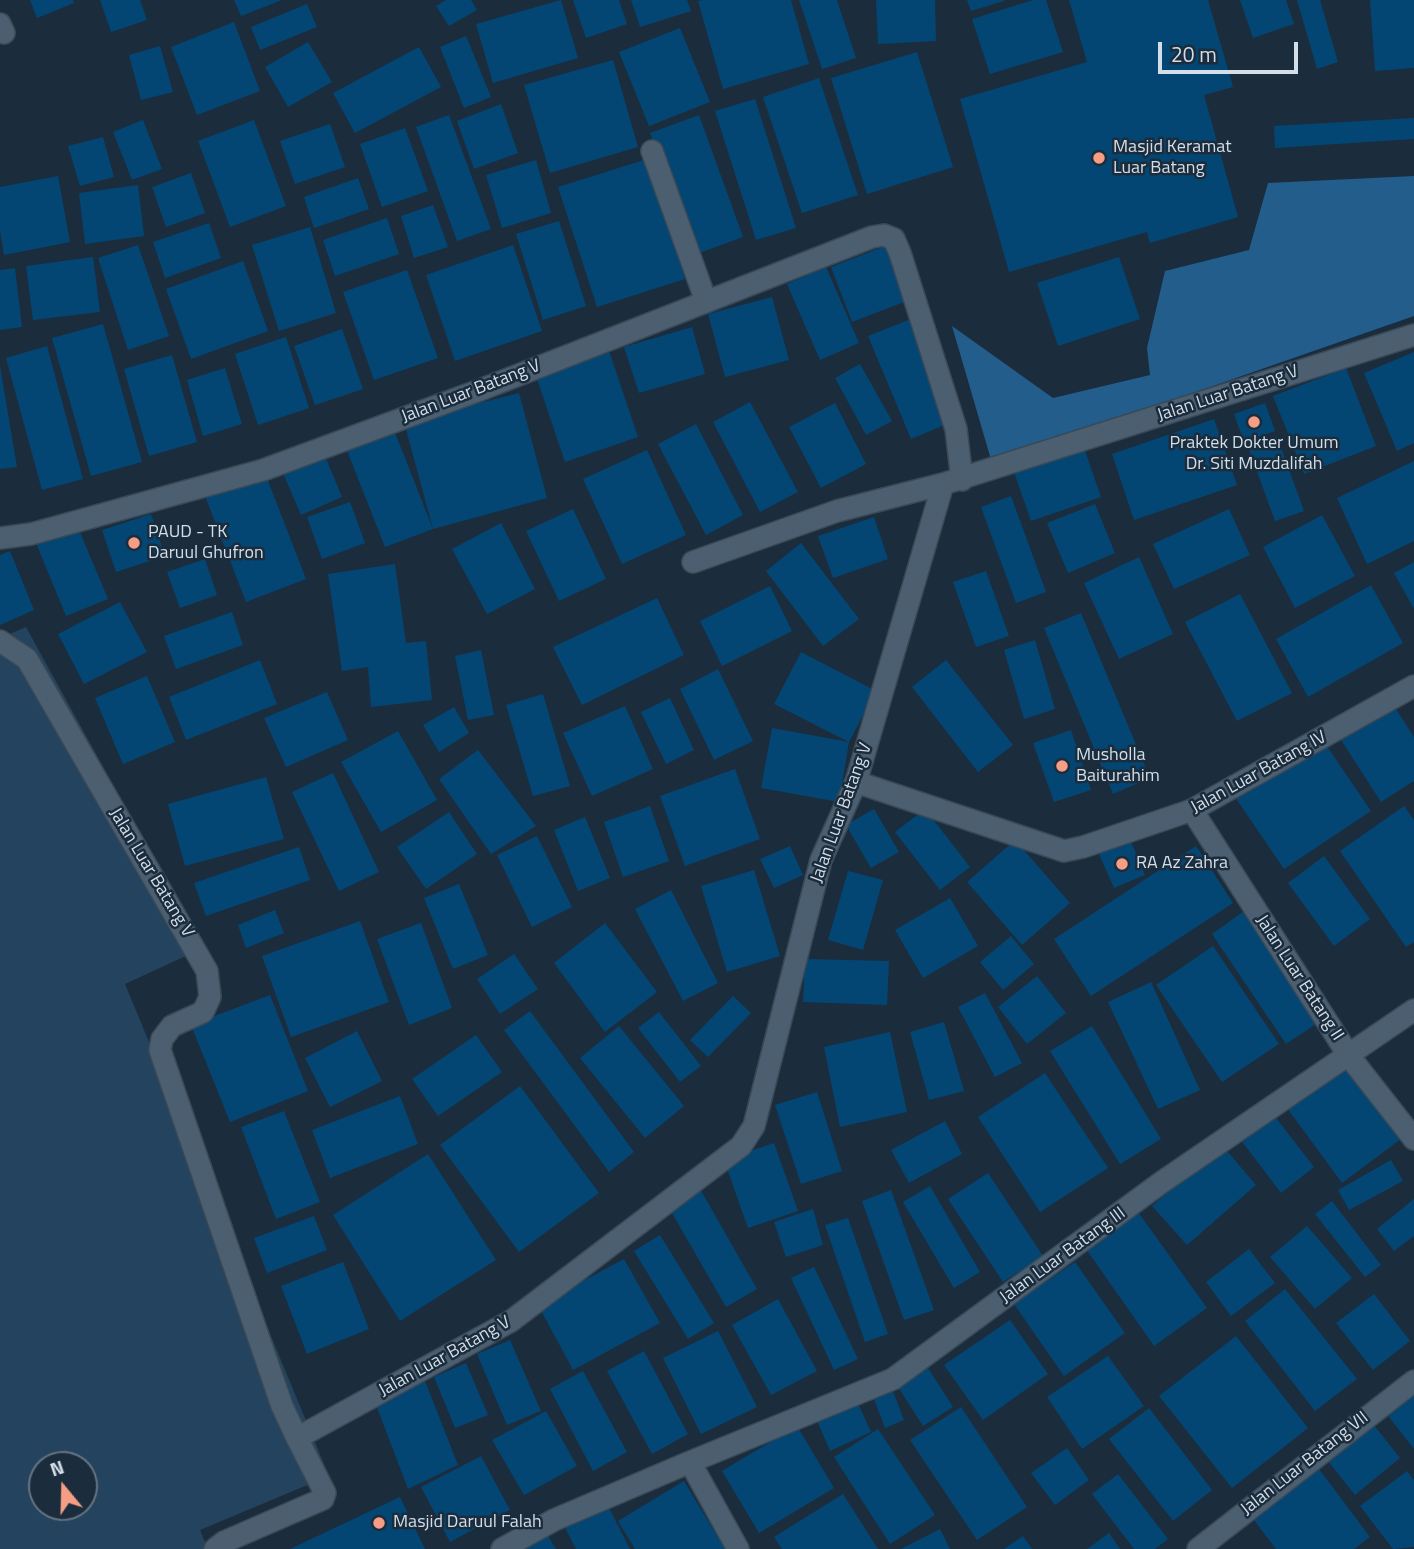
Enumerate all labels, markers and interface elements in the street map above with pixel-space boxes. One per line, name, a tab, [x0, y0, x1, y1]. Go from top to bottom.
scale bar	[1162, 28, 1302, 72]
text: 20 m	[1171, 38, 1217, 70]
place label: Masjid Keramat Luar Batang	[1113, 137, 1232, 180]
marker: Masjid Keramat Luar Batang	[1091, 150, 1107, 166]
street label: Jalan Luar Batang V	[398, 356, 544, 428]
street label: Jalan Luar Batang V	[1155, 361, 1301, 427]
marker: Praktek Dokter Umum Dr. Siti Muzdalifah	[1246, 414, 1262, 430]
place label: Praktek Dokter Umum Dr. Siti Muzdalifah	[1169, 433, 1339, 476]
place label: PAUD - TK Daruul Ghufron	[148, 522, 264, 564]
marker: PAUD - TK Daruul Ghufron	[126, 535, 142, 551]
street label: Jalan Luar Batang IV	[1187, 727, 1331, 819]
street label: Jalan Luar Batang V	[807, 740, 877, 886]
place label: Musholla Baiturahim	[1076, 745, 1160, 788]
marker: Musholla Baiturahim	[1054, 758, 1070, 774]
street label: Jalan Luar Batang V	[104, 804, 198, 942]
place label: RA Az Zahra	[1136, 853, 1228, 875]
marker: RA Az Zahra	[1114, 856, 1130, 872]
street label: Jalan Luar Batang II	[1250, 911, 1348, 1045]
street label: Jalan Luar Batang III	[996, 1203, 1130, 1309]
street label: Jalan Luar Batang V	[375, 1312, 515, 1402]
street label: Jalan Luar Batang VII	[1237, 1407, 1373, 1521]
north arrow	[28, 1451, 98, 1521]
text: N	[46, 1452, 68, 1483]
place label: Masjid Daruul Falah	[393, 1512, 542, 1534]
marker: Masjid Daruul Falah	[371, 1515, 387, 1531]

